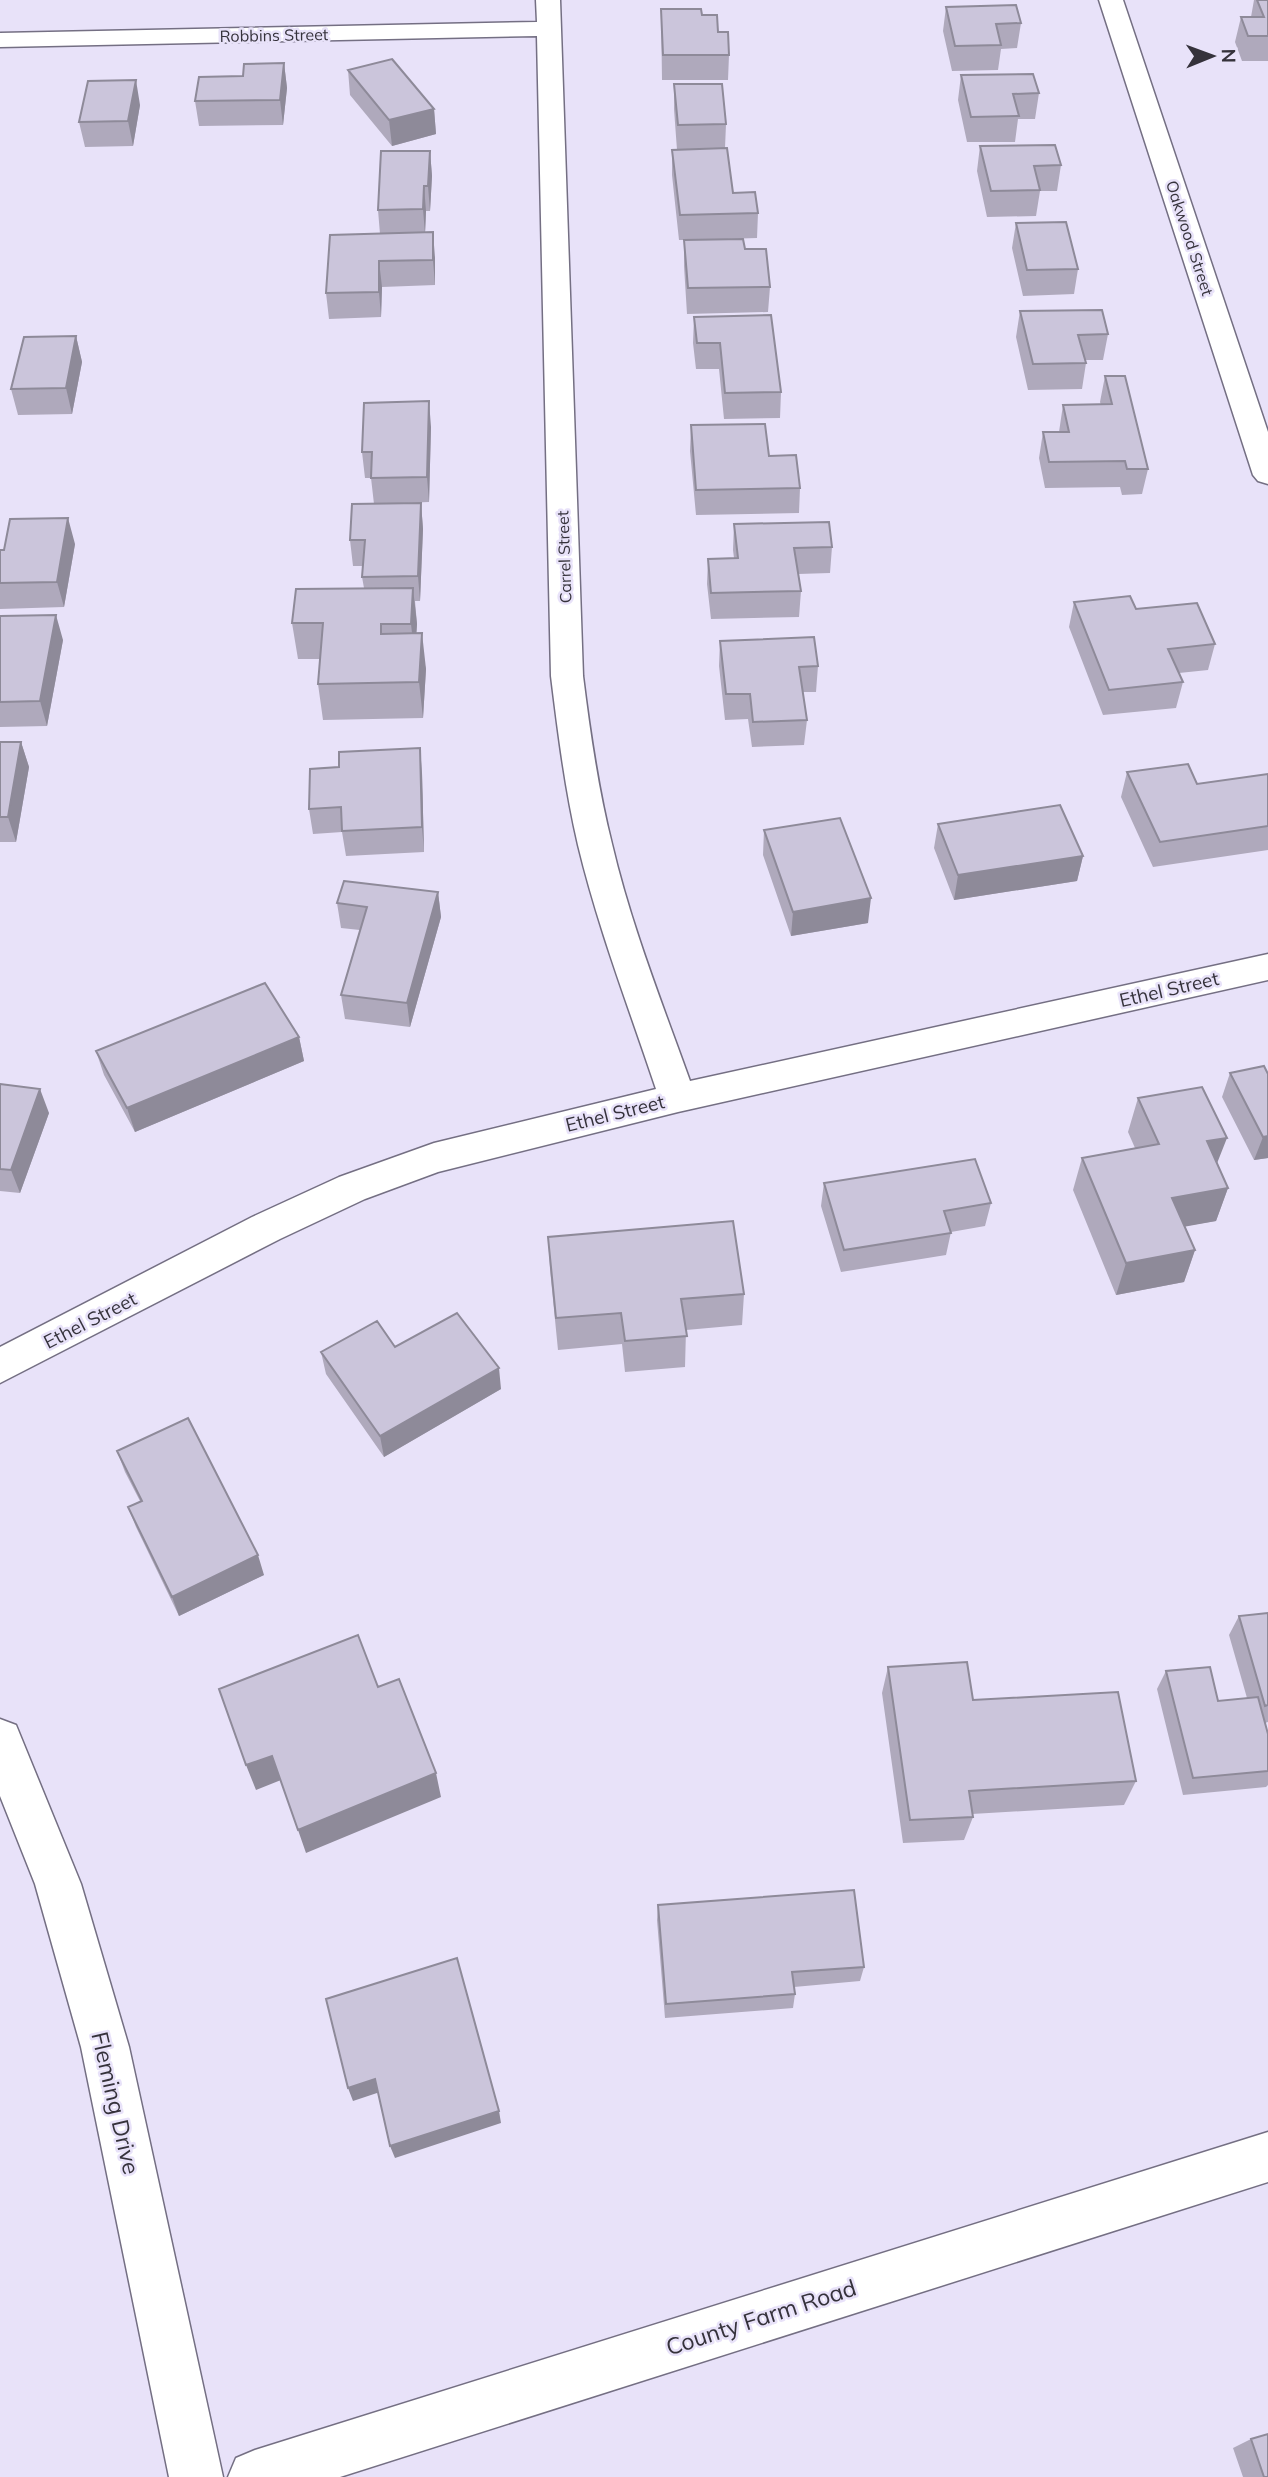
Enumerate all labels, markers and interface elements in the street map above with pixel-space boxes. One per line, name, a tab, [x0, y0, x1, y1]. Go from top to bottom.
north arrow	[1177, 21, 1247, 91]
street label: Robbins Street	[219, 24, 329, 46]
text: N	[1217, 48, 1241, 63]
street label: Oakwood Street	[1162, 178, 1218, 299]
street label: Carrel Street	[552, 510, 576, 604]
street label: Ethel Street	[1117, 966, 1221, 1012]
street label: Ethel Street	[563, 1089, 667, 1137]
street label: Ethel Street	[39, 1286, 141, 1354]
street label: Fleming Drive	[86, 2029, 146, 2177]
street label: County Farm Road	[662, 2273, 860, 2361]

